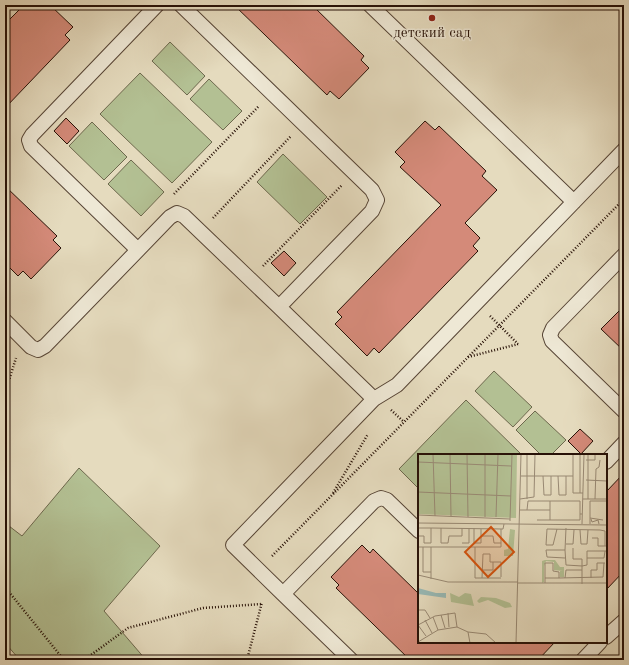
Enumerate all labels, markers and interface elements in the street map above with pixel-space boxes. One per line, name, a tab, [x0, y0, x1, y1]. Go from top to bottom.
marker: детский сад	[427, 13, 437, 23]
place label: детский сад	[393, 26, 471, 41]
inset map	[418, 454, 607, 643]

